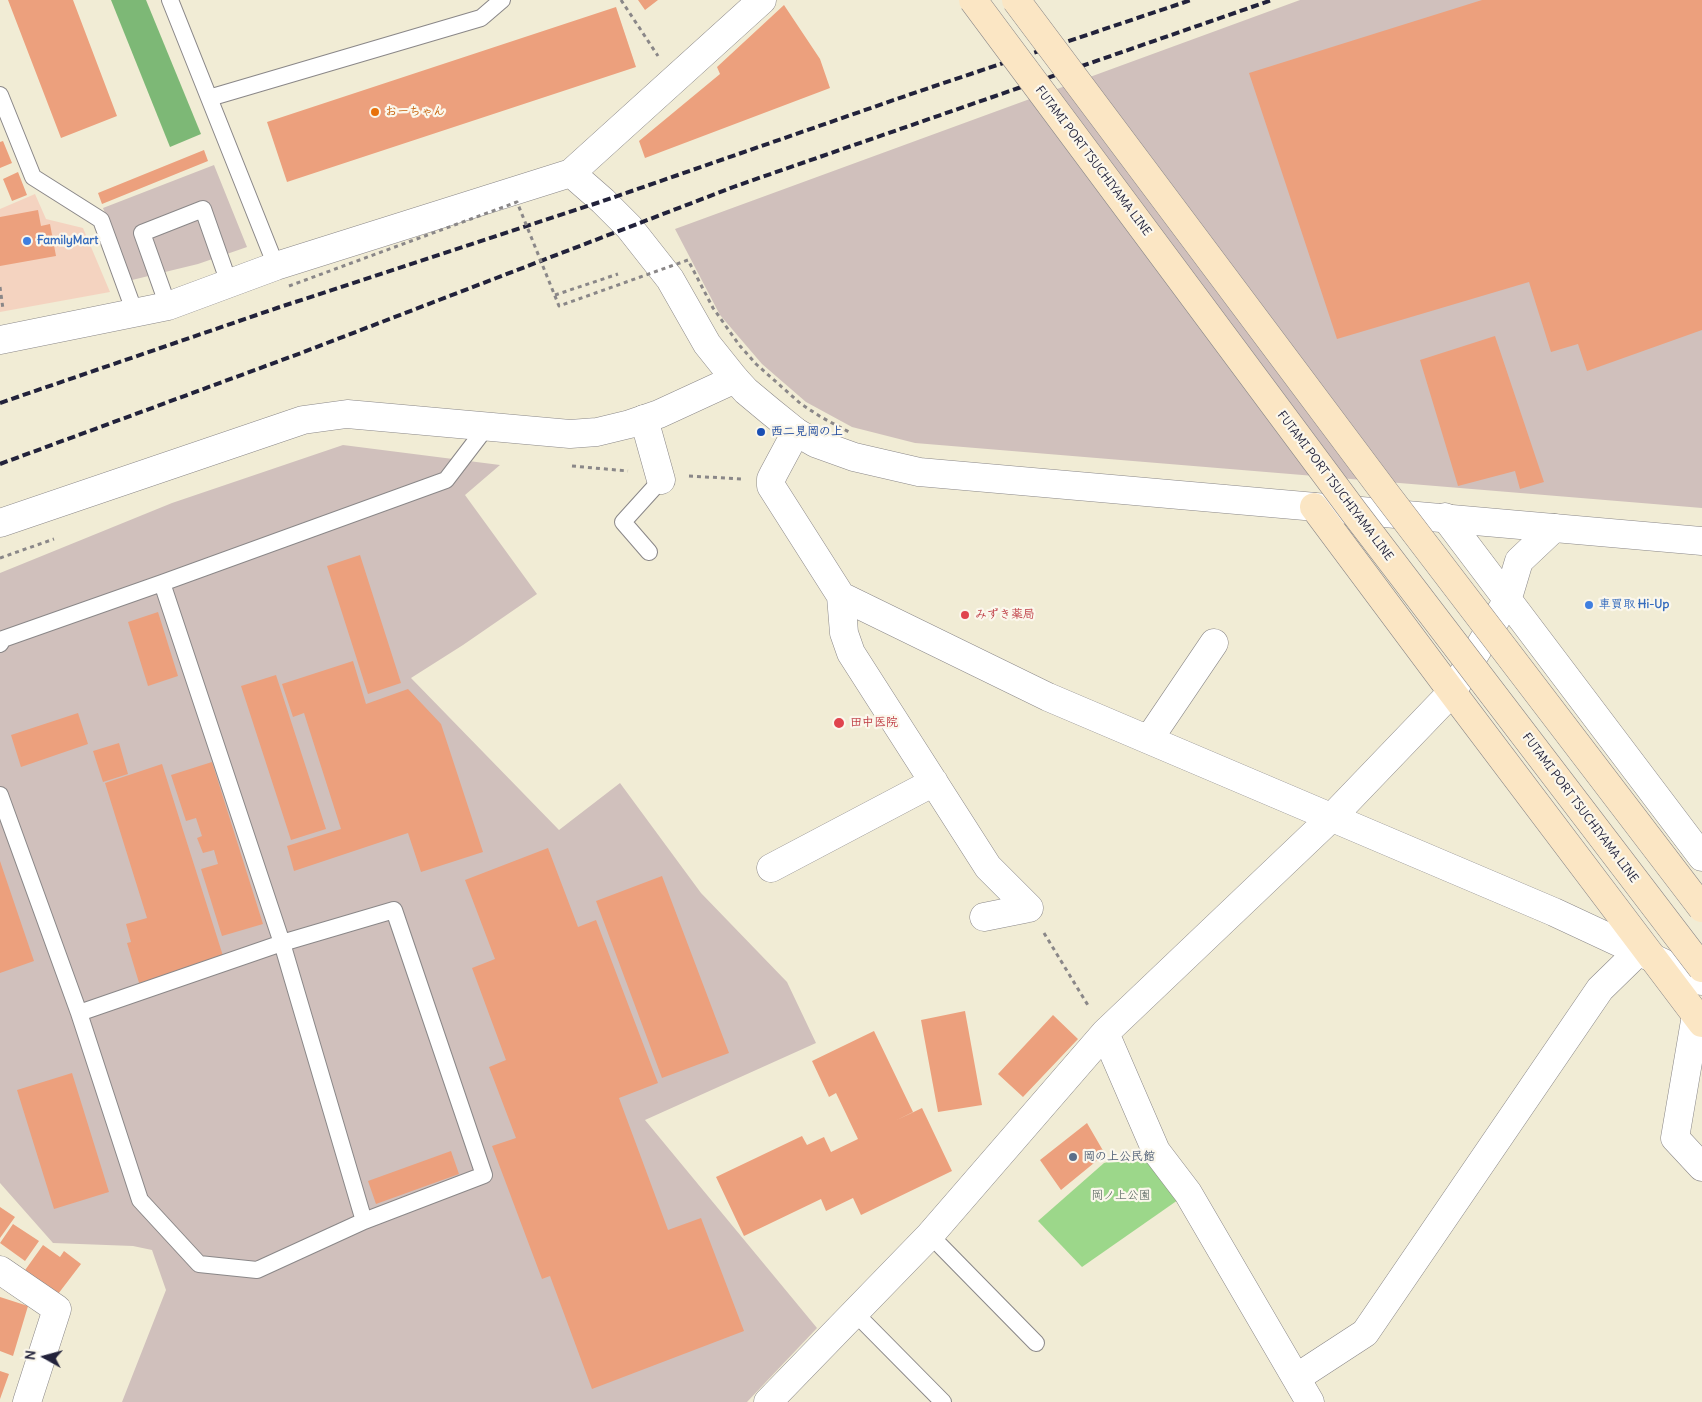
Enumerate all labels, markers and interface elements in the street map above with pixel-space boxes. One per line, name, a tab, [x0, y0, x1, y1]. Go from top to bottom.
street label: FUTAMI PORT TSUCHIYAMA LINE	[1032, 83, 1154, 239]
place label: おーちゃん	[385, 105, 445, 119]
marker: おーちゃん	[369, 106, 381, 118]
place label: FamilyMart	[37, 234, 98, 248]
marker: FamilyMart	[21, 235, 33, 247]
street label: FUTAMI PORT TSUCHIYAMA LINE	[1274, 408, 1396, 564]
place label: 西二見岡の上	[771, 425, 843, 439]
marker: 西二見岡の上	[755, 426, 767, 438]
place label: 車買取 Hi-Up	[1599, 598, 1669, 612]
marker: 車買取 Hi-Up	[1583, 599, 1595, 611]
place label: みずき薬局	[975, 608, 1035, 622]
marker: みずき薬局	[959, 609, 971, 621]
marker: 田中医院	[832, 716, 846, 730]
place label: 田中医院	[850, 716, 898, 730]
street label: FUTAMI PORT TSUCHIYAMA LINE	[1519, 730, 1641, 886]
place label: 岡の上公民館	[1083, 1150, 1155, 1164]
marker: 岡の上公民館	[1067, 1151, 1079, 1163]
park label: 岡ノ上公園	[1091, 1189, 1151, 1203]
north arrow	[20, 1332, 70, 1382]
text: N	[21, 1349, 40, 1361]

